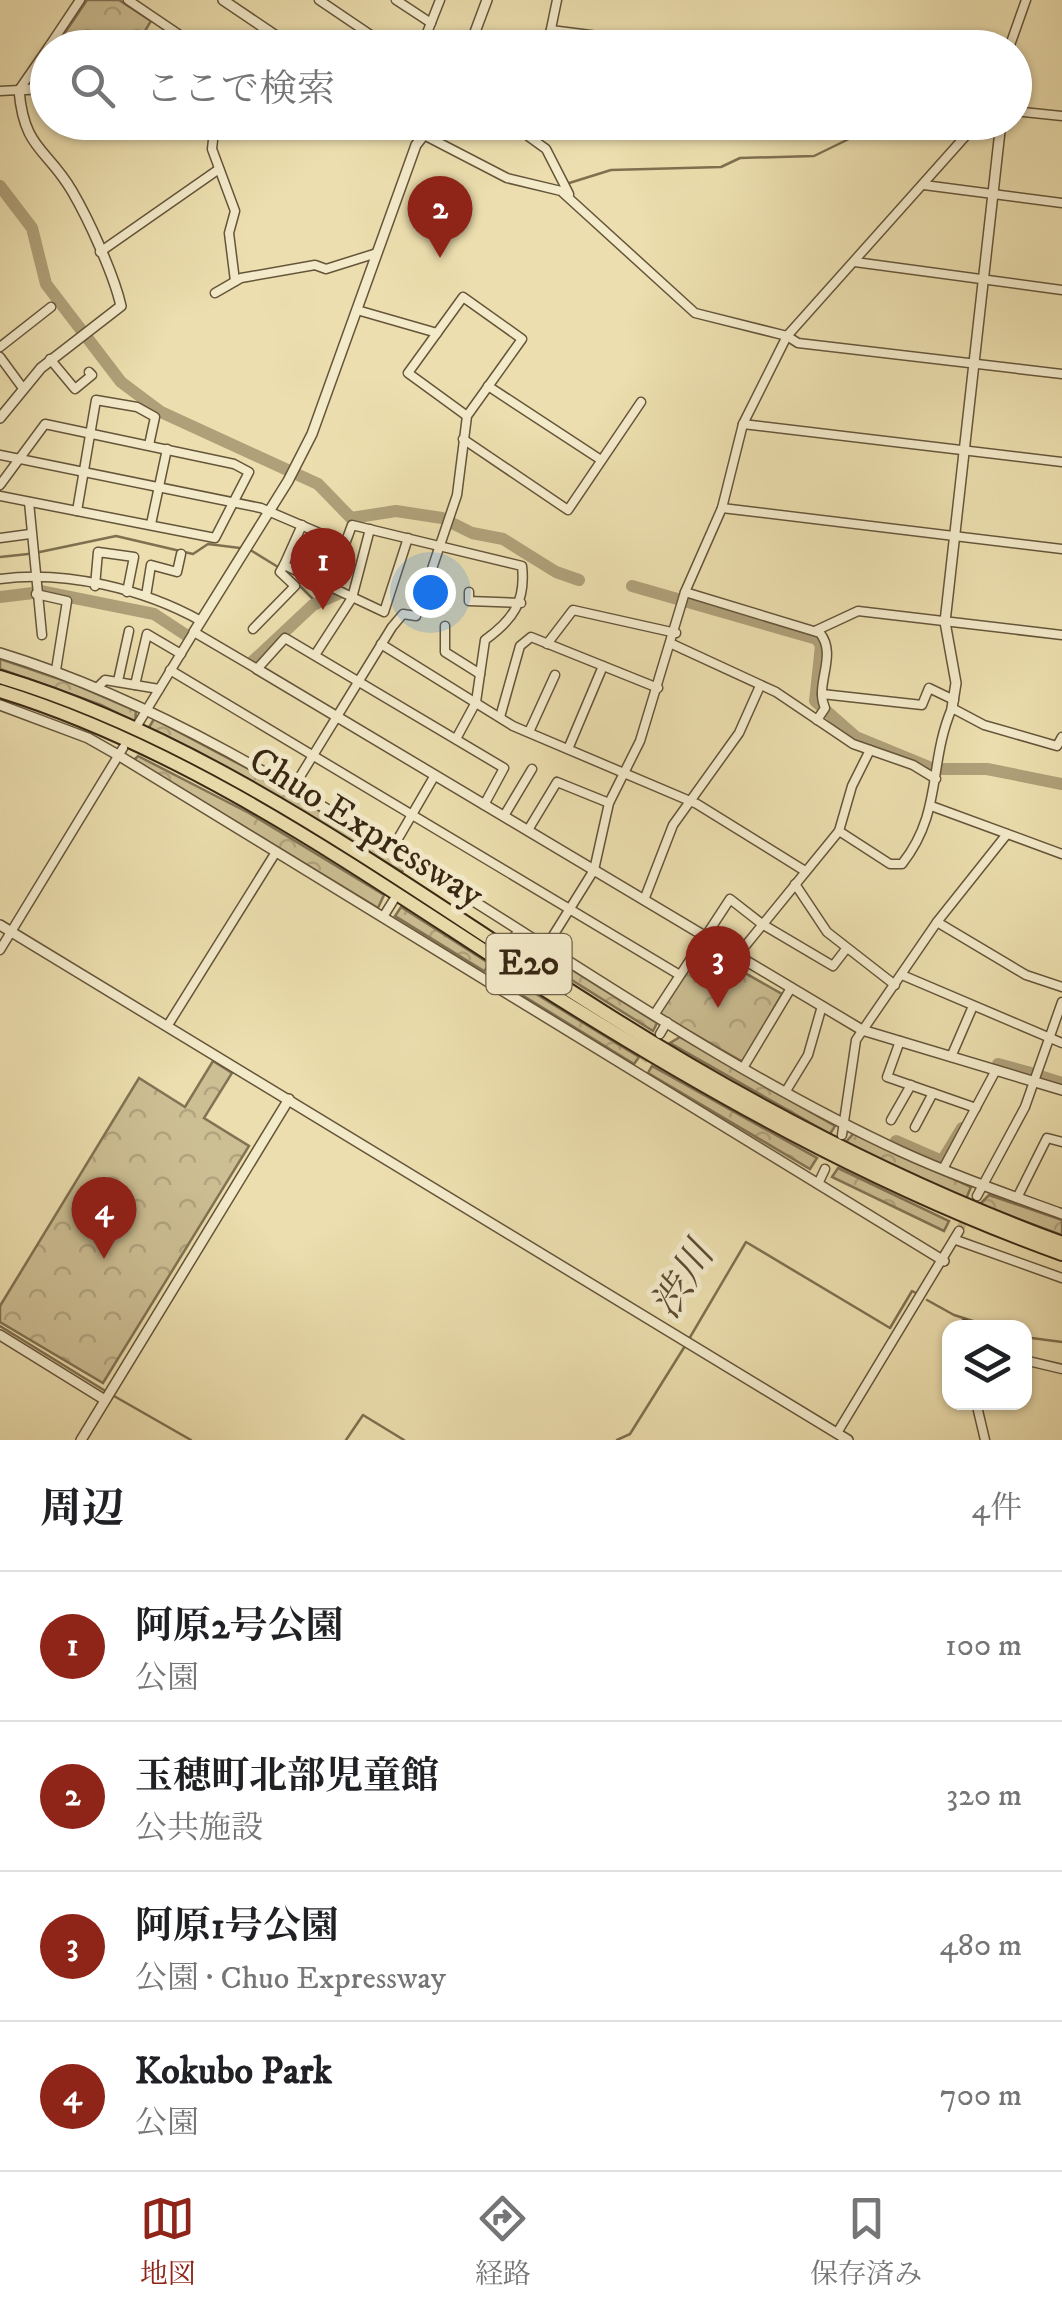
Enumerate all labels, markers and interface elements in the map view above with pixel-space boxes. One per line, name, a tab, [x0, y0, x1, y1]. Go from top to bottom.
search box	[30, 30, 1032, 140]
icon: search	[65, 58, 120, 113]
text: ここで検索	[145, 66, 335, 114]
pin: 2	[408, 176, 472, 258]
pin: 1	[290, 528, 356, 610]
your location	[405, 567, 456, 618]
street label: Chuo Expressway	[240, 737, 493, 920]
pin: 3	[686, 926, 750, 1008]
road number: E20	[486, 934, 572, 994]
pin: 4	[72, 1176, 136, 1259]
water label: 渋川	[642, 1230, 728, 1328]
map controls	[942, 1320, 1032, 1410]
button: layers	[942, 1320, 1032, 1410]
text: 周辺	[40, 1484, 124, 1536]
text: 4件	[972, 1489, 1022, 1529]
text: 阿原2号公園	[135, 1603, 344, 1651]
text: 1	[67, 1626, 78, 1666]
text: 100 m	[945, 1626, 1022, 1666]
text: 公園	[135, 1659, 199, 1699]
text: 玉穂町北部児童館	[135, 1753, 439, 1801]
text: 2	[65, 1776, 80, 1816]
text: 320 m	[946, 1776, 1022, 1816]
text: 公共施設	[135, 1809, 263, 1849]
text: 阿原1号公園	[135, 1903, 339, 1951]
text: 3	[67, 1926, 78, 1966]
text: 480 m	[939, 1926, 1022, 1966]
text: 公園 · Chuo Expressway	[135, 1959, 446, 1999]
text: Kokubo Park	[135, 2048, 332, 2096]
text: 4	[63, 2076, 82, 2116]
text: 700 m	[940, 2076, 1022, 2116]
text: 公園	[135, 2104, 199, 2144]
tab: 地図	[140, 2191, 196, 2292]
tab: 経路	[475, 2191, 531, 2292]
tab: 保存済み	[810, 2191, 922, 2292]

